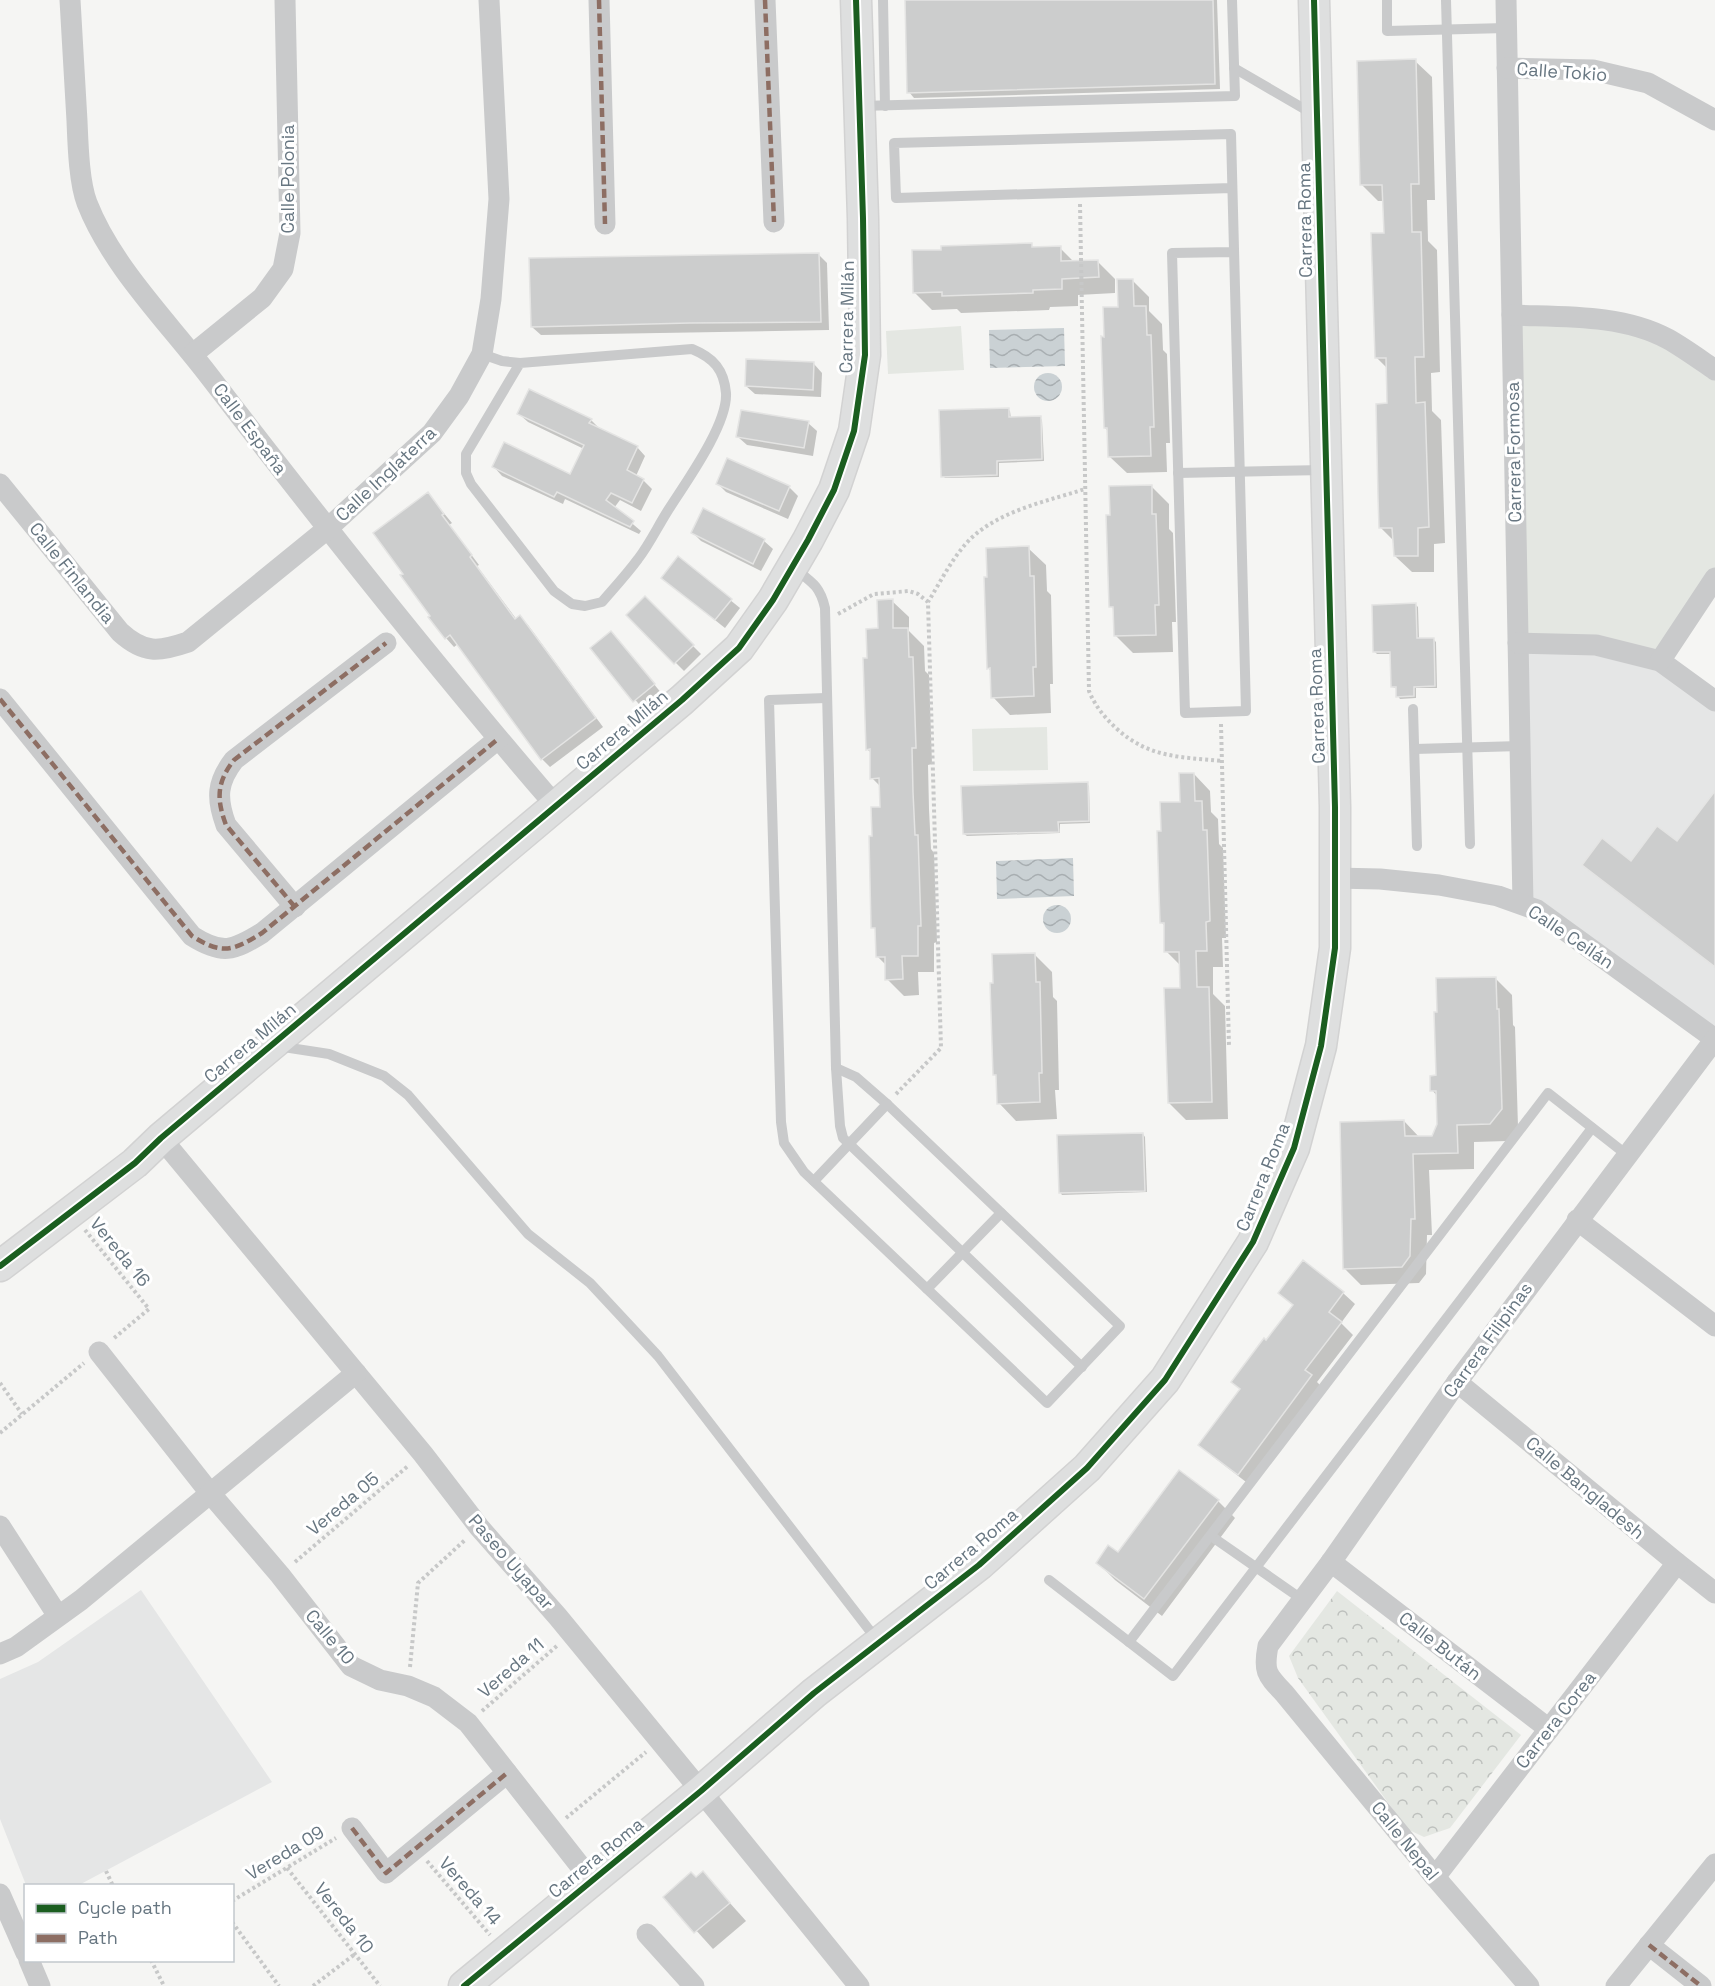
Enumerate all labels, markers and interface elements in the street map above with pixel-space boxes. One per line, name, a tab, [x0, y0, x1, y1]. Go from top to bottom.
street label: Calle Tokio	[1516, 57, 1608, 86]
street label: Calle Polonia	[276, 125, 299, 234]
street label: Carrera Roma	[1292, 162, 1317, 278]
street label: Carrera Milán	[834, 260, 859, 374]
street label: Calle España	[208, 378, 292, 479]
street label: Carrera Formosa	[1501, 381, 1526, 523]
street label: Calle Inglaterra	[330, 421, 441, 526]
street label: Calle Finlandia	[25, 518, 120, 628]
street label: Carrera Roma	[1303, 648, 1330, 764]
street label: Carrera Milán	[571, 684, 672, 775]
street label: Calle Ceilán	[1524, 900, 1619, 974]
street label: Carrera Milán	[199, 997, 300, 1088]
street label: Carrera Roma	[1230, 1119, 1295, 1235]
street label: Vereda 16	[85, 1212, 156, 1291]
street label: Carrera Filipinas	[1438, 1278, 1537, 1402]
street label: Calle Bangladesh	[1521, 1431, 1649, 1544]
street label: Vereda 05	[302, 1467, 383, 1540]
street label: Carrera Roma	[919, 1503, 1022, 1595]
street label: Paseo Uyapar	[464, 1509, 559, 1614]
street label: Calle 10	[301, 1604, 360, 1669]
street label: Calle Bután	[1394, 1606, 1486, 1685]
street label: Vereda 11	[473, 1633, 548, 1703]
street label: Carrera Corea	[1510, 1666, 1601, 1773]
street label: Calle Nepal	[1367, 1797, 1444, 1885]
street label: Carrera Roma	[544, 1812, 648, 1903]
street label: Vereda 09	[241, 1820, 328, 1885]
street label: Vereda 14	[434, 1852, 506, 1930]
street label: Vereda 10	[310, 1878, 379, 1958]
legend	[24, 1884, 234, 1962]
text: Cycle path	[78, 1896, 172, 1919]
text: Path	[78, 1926, 118, 1949]

